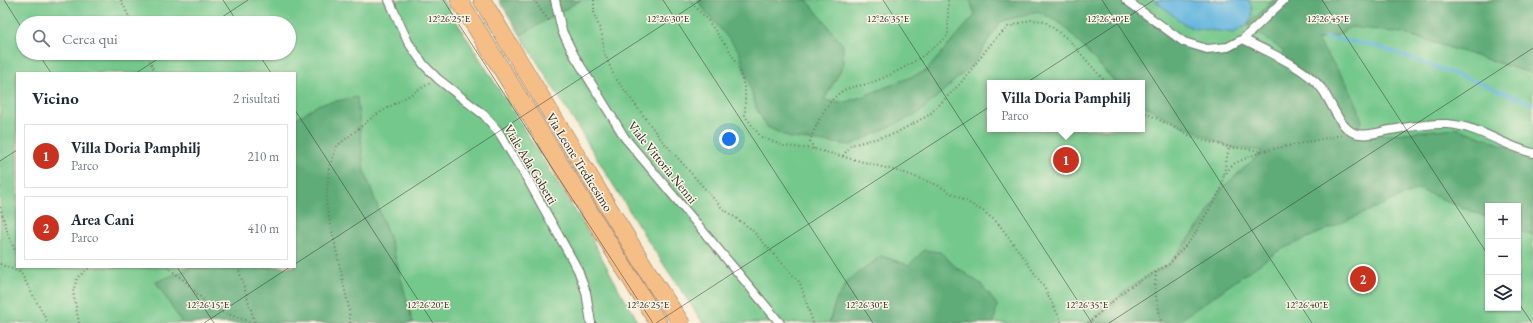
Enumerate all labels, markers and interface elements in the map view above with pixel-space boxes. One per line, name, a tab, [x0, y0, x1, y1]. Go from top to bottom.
text: 12°26'25"E	[428, 12, 471, 25]
text: 12°26'30"E	[647, 12, 690, 25]
text: 12°26'35"E	[867, 12, 910, 25]
text: 12°26'40"E	[1087, 12, 1130, 25]
text: 12°26'45"E	[1307, 12, 1350, 25]
search box	[16, 16, 296, 60]
icon: search	[30, 27, 52, 49]
text: Cerca qui	[62, 29, 118, 48]
popup	[987, 80, 1145, 132]
text: Vicino	[32, 87, 79, 109]
text: Villa Doria Pamphilj	[1001, 88, 1131, 107]
text: 2 risultati	[233, 90, 280, 107]
text: Parco	[1001, 107, 1029, 124]
street label: Via Leone Tredicesimo	[542, 110, 617, 215]
street label: Viale Vittoria Nenni	[624, 118, 701, 207]
street label: Viale Ada Gobetti	[500, 121, 561, 207]
your location	[719, 129, 739, 149]
text: Villa Doria Pamphilj	[71, 138, 201, 157]
pin: 1	[1053, 145, 1079, 175]
text: 1	[43, 148, 49, 165]
text: 210 m	[248, 148, 279, 165]
text: Parco	[71, 157, 99, 174]
map controls	[1485, 203, 1521, 311]
button: +	[1485, 203, 1521, 239]
text: Area Cani	[71, 210, 134, 229]
text: 2	[43, 220, 49, 237]
text: 410 m	[248, 220, 279, 237]
text: Parco	[71, 229, 99, 246]
button: −	[1485, 239, 1521, 275]
pin: 2	[1350, 264, 1376, 294]
button: layers	[1485, 275, 1521, 311]
text: 12°26'15"E	[187, 298, 230, 311]
text: 12°26'20"E	[407, 298, 450, 311]
text: 12°26'25"E	[627, 298, 670, 311]
text: 12°26'30"E	[846, 298, 889, 311]
text: 12°26'35"E	[1066, 298, 1109, 311]
text: 12°26'40"E	[1286, 298, 1329, 311]

